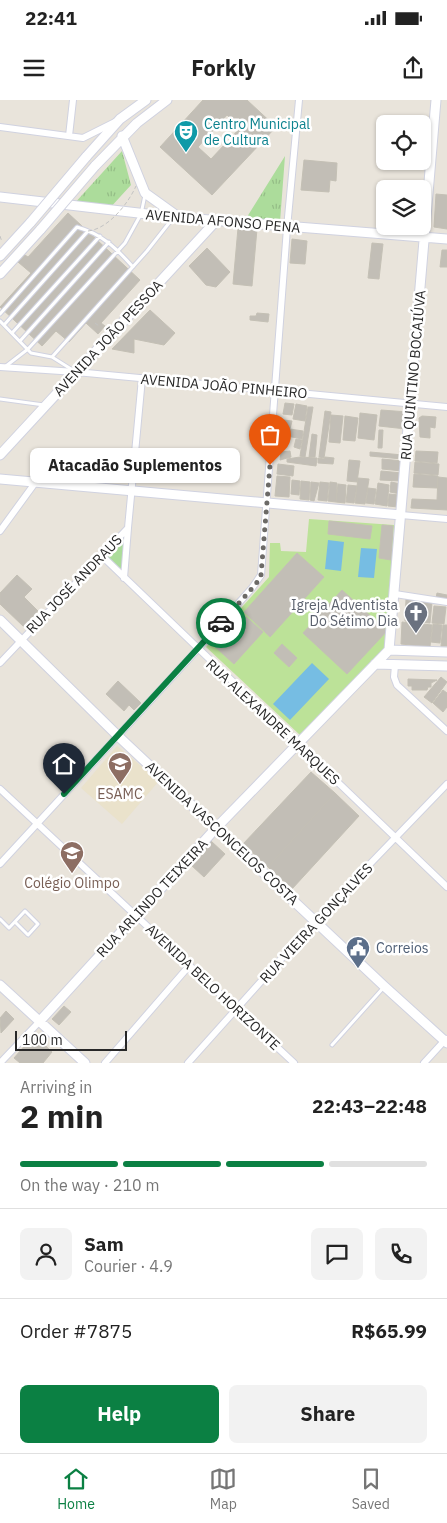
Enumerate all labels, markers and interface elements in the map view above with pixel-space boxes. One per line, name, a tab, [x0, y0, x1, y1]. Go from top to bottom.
text: 22:41	[25, 6, 77, 30]
text: Forkly	[191, 53, 256, 82]
icon: menu	[20, 54, 48, 82]
icon: share	[399, 54, 427, 82]
place label: Centro Municipal de Cultura	[204, 115, 310, 149]
map controls	[376, 115, 431, 235]
button: locate	[376, 115, 431, 170]
theatre icon: Centro Municipal de Cultura	[173, 119, 199, 153]
button: layers	[376, 180, 431, 235]
street label: AVENIDA AFONSO PENA	[145, 205, 301, 237]
street label: AVENIDA JOÃO PESSOA	[49, 276, 167, 400]
street label: RUA QUINTINO BOCAIÚVA	[396, 289, 429, 461]
street label: AVENIDA JOÃO PINHEIRO	[140, 370, 308, 402]
pin	[249, 414, 291, 465]
icon: bag	[256, 421, 284, 449]
callout: Atacadão Suplementos	[30, 448, 240, 482]
text: Atacadão Suplementos	[48, 455, 222, 475]
street label: RUA JOSÉ ANDRAUS	[21, 530, 126, 637]
place label: Igreja Adventista Do Sétimo Dia	[291, 596, 399, 630]
courier	[196, 598, 246, 648]
church icon: Igreja Adventista Do Sétimo Dia	[403, 600, 429, 634]
icon: car	[207, 609, 235, 637]
street label: RUA ALEXANDRE MARQUES	[202, 655, 344, 789]
pin	[43, 743, 85, 794]
icon: home	[50, 750, 78, 778]
school or university icon: ESAMC	[107, 751, 133, 785]
street label: AVENIDA VASCONCELOS COSTA	[142, 757, 302, 909]
place label: ESAMC	[97, 785, 143, 803]
street label: RUA ARLINDO TEIXEIRA	[92, 835, 212, 961]
school or university icon: Colégio Olimpo	[59, 840, 85, 874]
street label: RUA VIEIRA GONÇALVES	[256, 859, 376, 987]
place label: Colégio Olimpo	[24, 874, 120, 892]
street label: AVENIDA BELO HORIZONTE	[142, 920, 284, 1054]
public building icon: Correios	[345, 935, 371, 969]
place label: Correios	[376, 939, 429, 957]
scale bar	[15, 1028, 128, 1051]
text: 100 m	[22, 1031, 63, 1049]
text: Arriving in	[20, 1077, 92, 1097]
text: 22:43–22:48	[312, 1094, 427, 1118]
text: 2 min	[20, 1095, 104, 1137]
text: On the way · 210 m	[20, 1175, 159, 1195]
button: person	[20, 1228, 72, 1280]
button: chat	[311, 1228, 363, 1280]
button: phone	[375, 1228, 427, 1280]
text: Sam	[84, 1232, 124, 1256]
text: Courier · 4.9	[84, 1256, 173, 1276]
text: Order #7875	[20, 1319, 132, 1343]
text: R$65.99	[351, 1319, 427, 1343]
button: Help	[20, 1385, 219, 1443]
button: Share	[229, 1385, 427, 1443]
tab: Home	[57, 1465, 95, 1513]
tab: Map	[209, 1465, 237, 1513]
tab: Saved	[352, 1465, 390, 1513]

